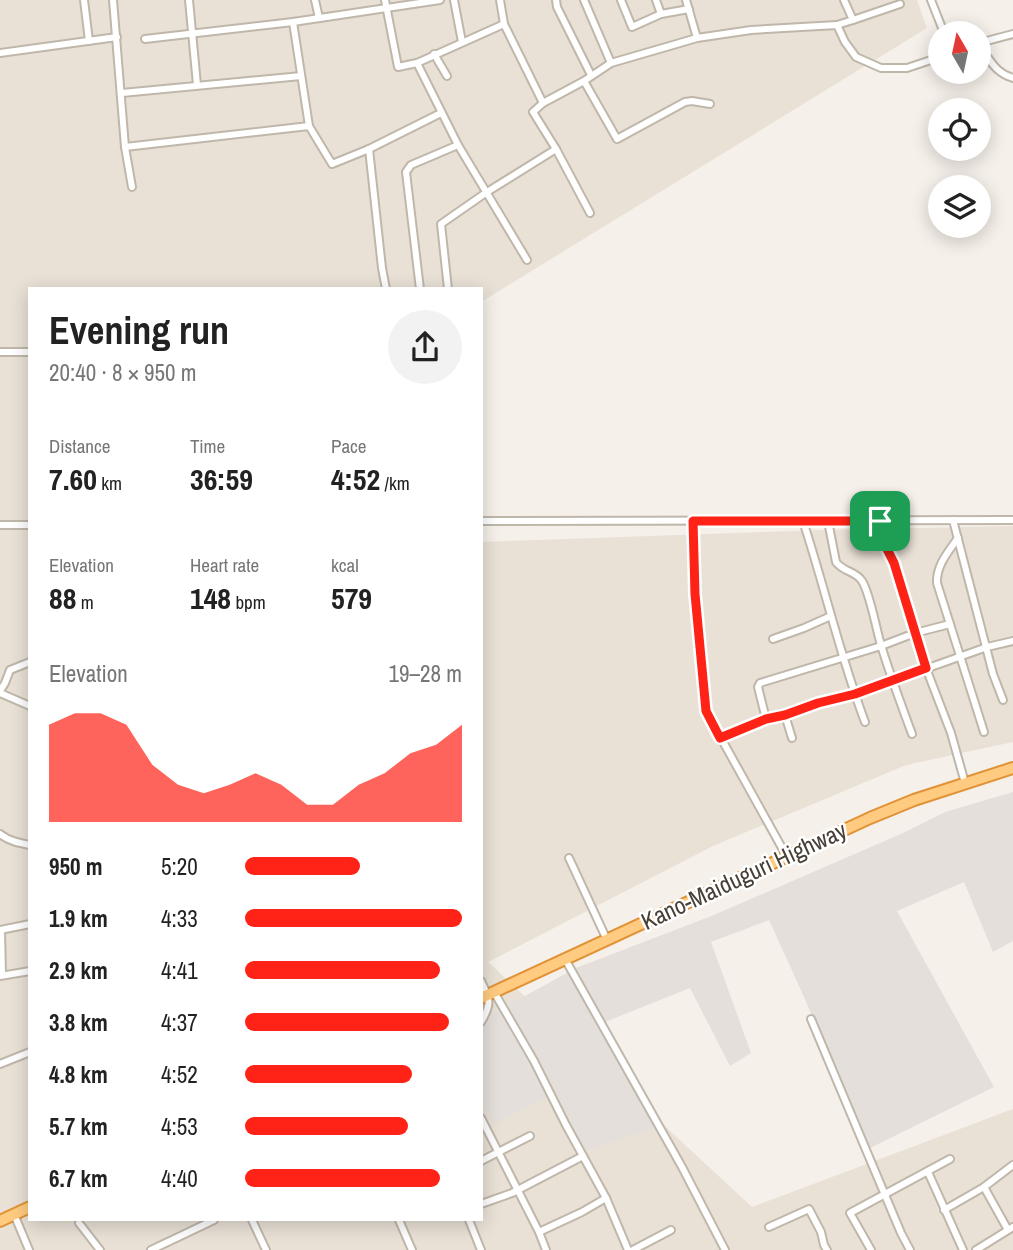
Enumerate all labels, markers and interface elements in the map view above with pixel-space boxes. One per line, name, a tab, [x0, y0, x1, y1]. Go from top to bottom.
north arrow	[928, 21, 990, 84]
map controls	[928, 21, 991, 238]
button: locate	[928, 98, 991, 161]
button: layers	[928, 175, 991, 238]
text: Evening run	[49, 305, 229, 356]
button: share	[388, 310, 462, 384]
text: 20:40 · 8 × 950 m	[49, 357, 196, 388]
text: Distance	[49, 433, 110, 459]
text: Time	[190, 433, 225, 459]
text: Pace	[331, 433, 367, 459]
text: 7.60	[49, 459, 97, 499]
text: 36:59	[190, 459, 253, 499]
text: 4:52	[331, 459, 380, 499]
text: km	[97, 470, 122, 496]
text: /km	[380, 470, 410, 496]
pin	[850, 491, 910, 551]
icon: arrive	[861, 502, 899, 540]
text: Elevation	[49, 552, 114, 578]
text: Heart rate	[190, 552, 259, 578]
text: kcal	[331, 552, 359, 578]
text: 88	[49, 578, 76, 618]
text: 148	[190, 578, 231, 618]
text: 579	[331, 578, 372, 618]
text: m	[76, 589, 94, 615]
text: bpm	[231, 589, 266, 615]
text: Elevation	[49, 658, 128, 689]
text: 19–28 m	[389, 658, 462, 689]
street label: Kano-Maiduguri Highway	[636, 813, 852, 937]
text: 950 m	[49, 851, 102, 882]
text: 5:20	[161, 851, 198, 882]
text: 1.9 km	[49, 903, 108, 934]
text: 4:33	[161, 903, 198, 934]
text: 2.9 km	[49, 955, 108, 986]
text: 4:41	[161, 955, 198, 986]
text: 3.8 km	[49, 1007, 108, 1038]
text: 4:37	[161, 1007, 198, 1038]
text: 4.8 km	[49, 1059, 108, 1090]
text: 4:52	[161, 1059, 198, 1090]
text: 5.7 km	[49, 1111, 108, 1142]
text: 4:53	[161, 1111, 198, 1142]
text: 6.7 km	[49, 1163, 108, 1194]
text: 4:40	[161, 1163, 198, 1194]

